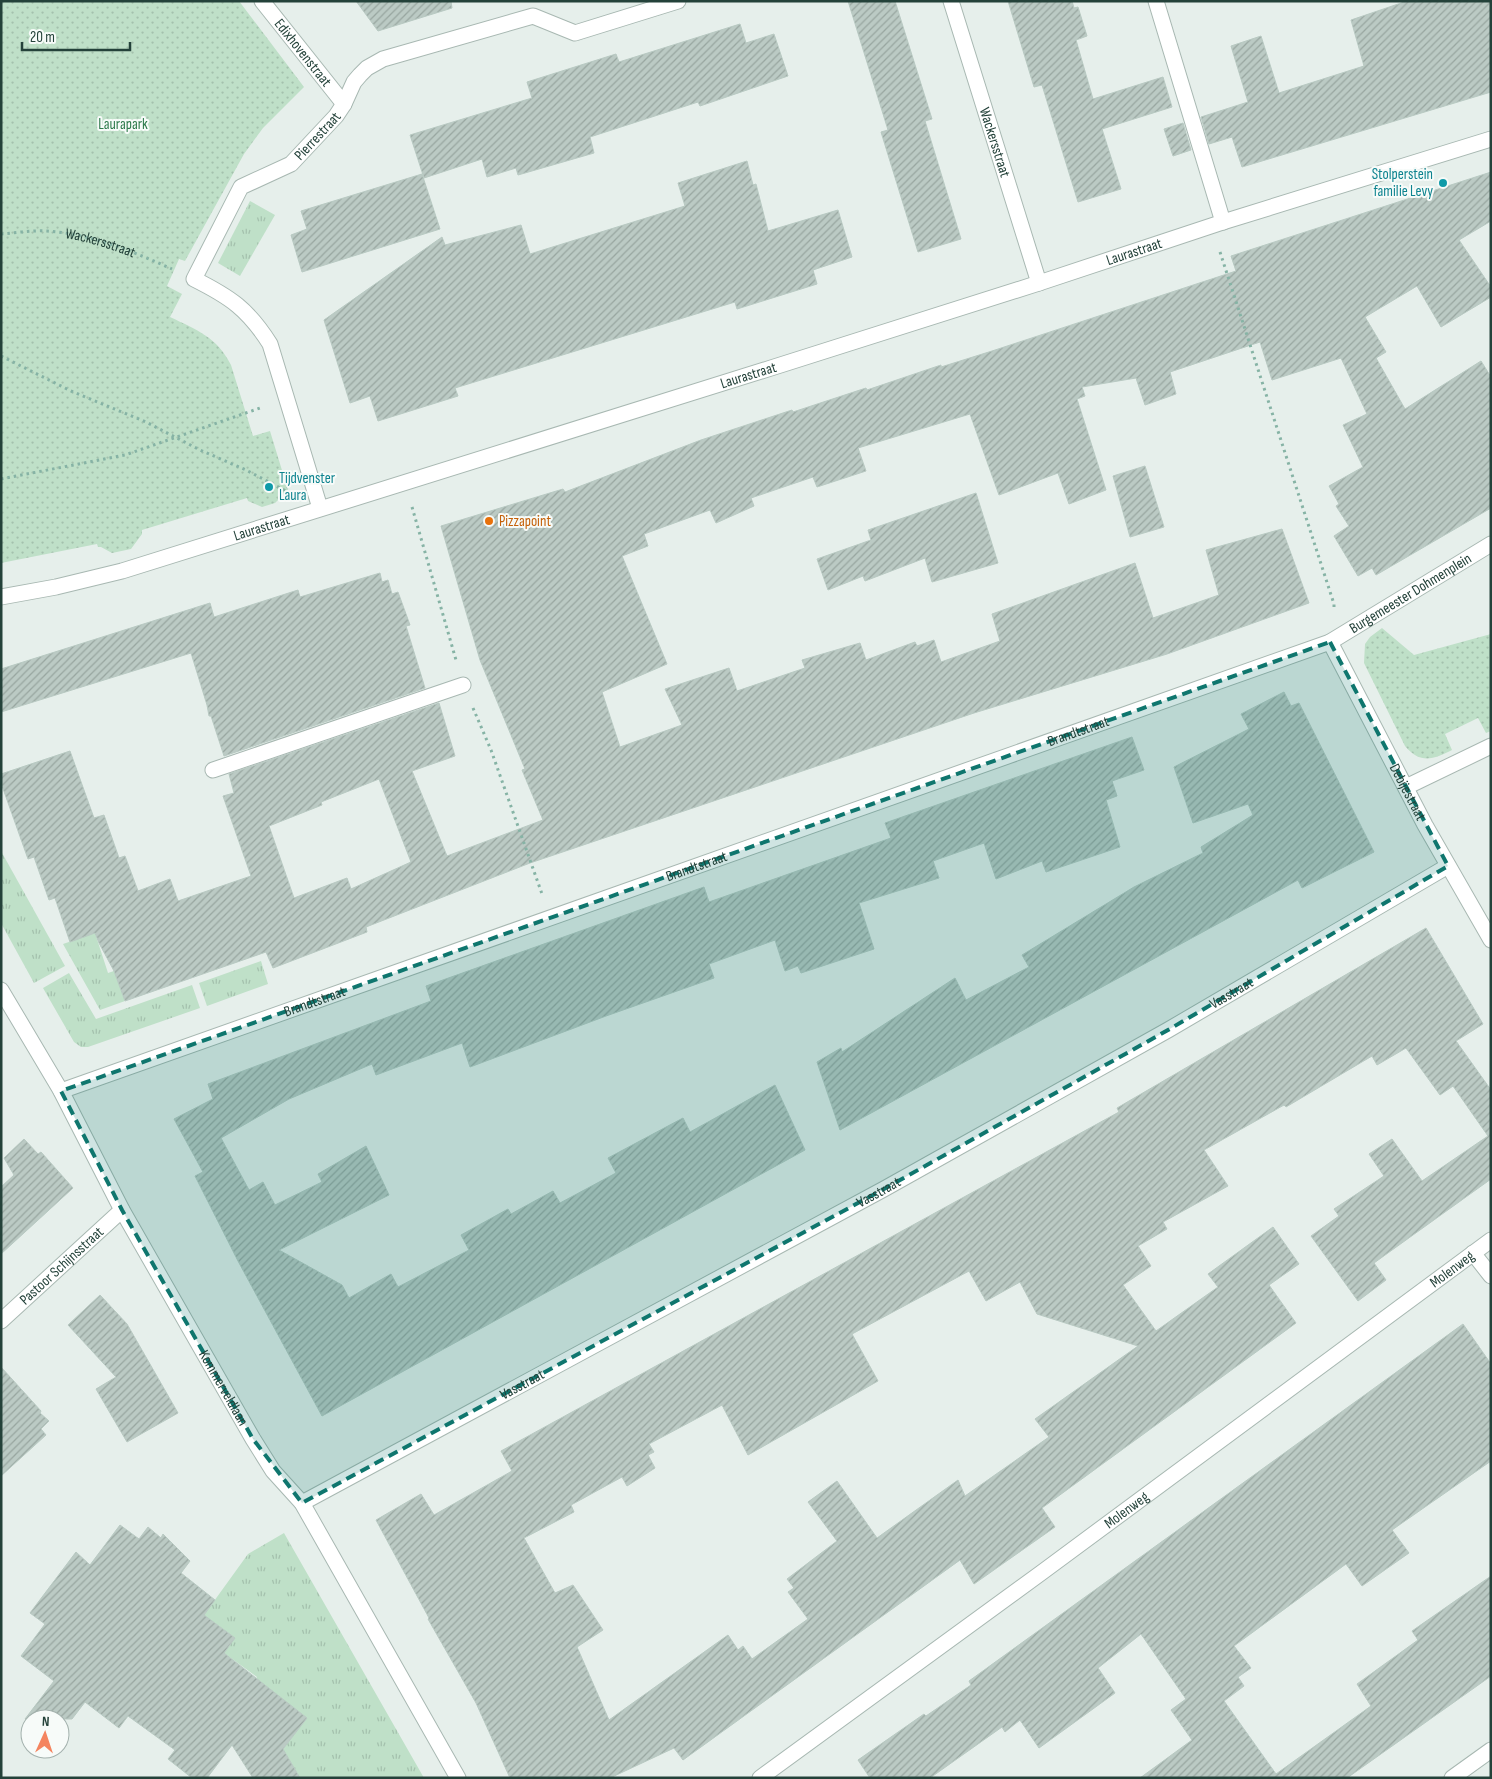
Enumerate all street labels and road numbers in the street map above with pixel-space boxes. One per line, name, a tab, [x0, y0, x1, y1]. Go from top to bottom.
street label: Edixhovenstraat	[270, 15, 336, 91]
street label: Wackersstraat	[975, 105, 1015, 180]
street label: Pierrestraat	[290, 108, 346, 164]
street label: Wackersstraat	[64, 224, 139, 262]
street label: Laurastraat	[1104, 233, 1165, 270]
street label: Laurastraat	[718, 357, 779, 393]
street label: Laurastraat	[231, 510, 292, 545]
street label: Burgemeester Dohmenplein	[1346, 549, 1475, 638]
street label: Brandtstraat	[1045, 711, 1112, 751]
street label: Debijestraat	[1385, 760, 1431, 824]
street label: Brandtstraat	[663, 846, 730, 886]
street label: Vasstraat	[1206, 973, 1257, 1013]
street label: Brandtstraat	[281, 982, 348, 1021]
street label: Vasstraat	[853, 1172, 904, 1212]
street label: Pastoor Schijnsstraat	[16, 1222, 108, 1309]
street label: Molenweg	[1426, 1246, 1478, 1292]
street label: Kommerveldlaan	[195, 1347, 253, 1429]
street label: Vasstraat	[497, 1364, 548, 1404]
street label: Molenweg	[1100, 1487, 1152, 1533]

